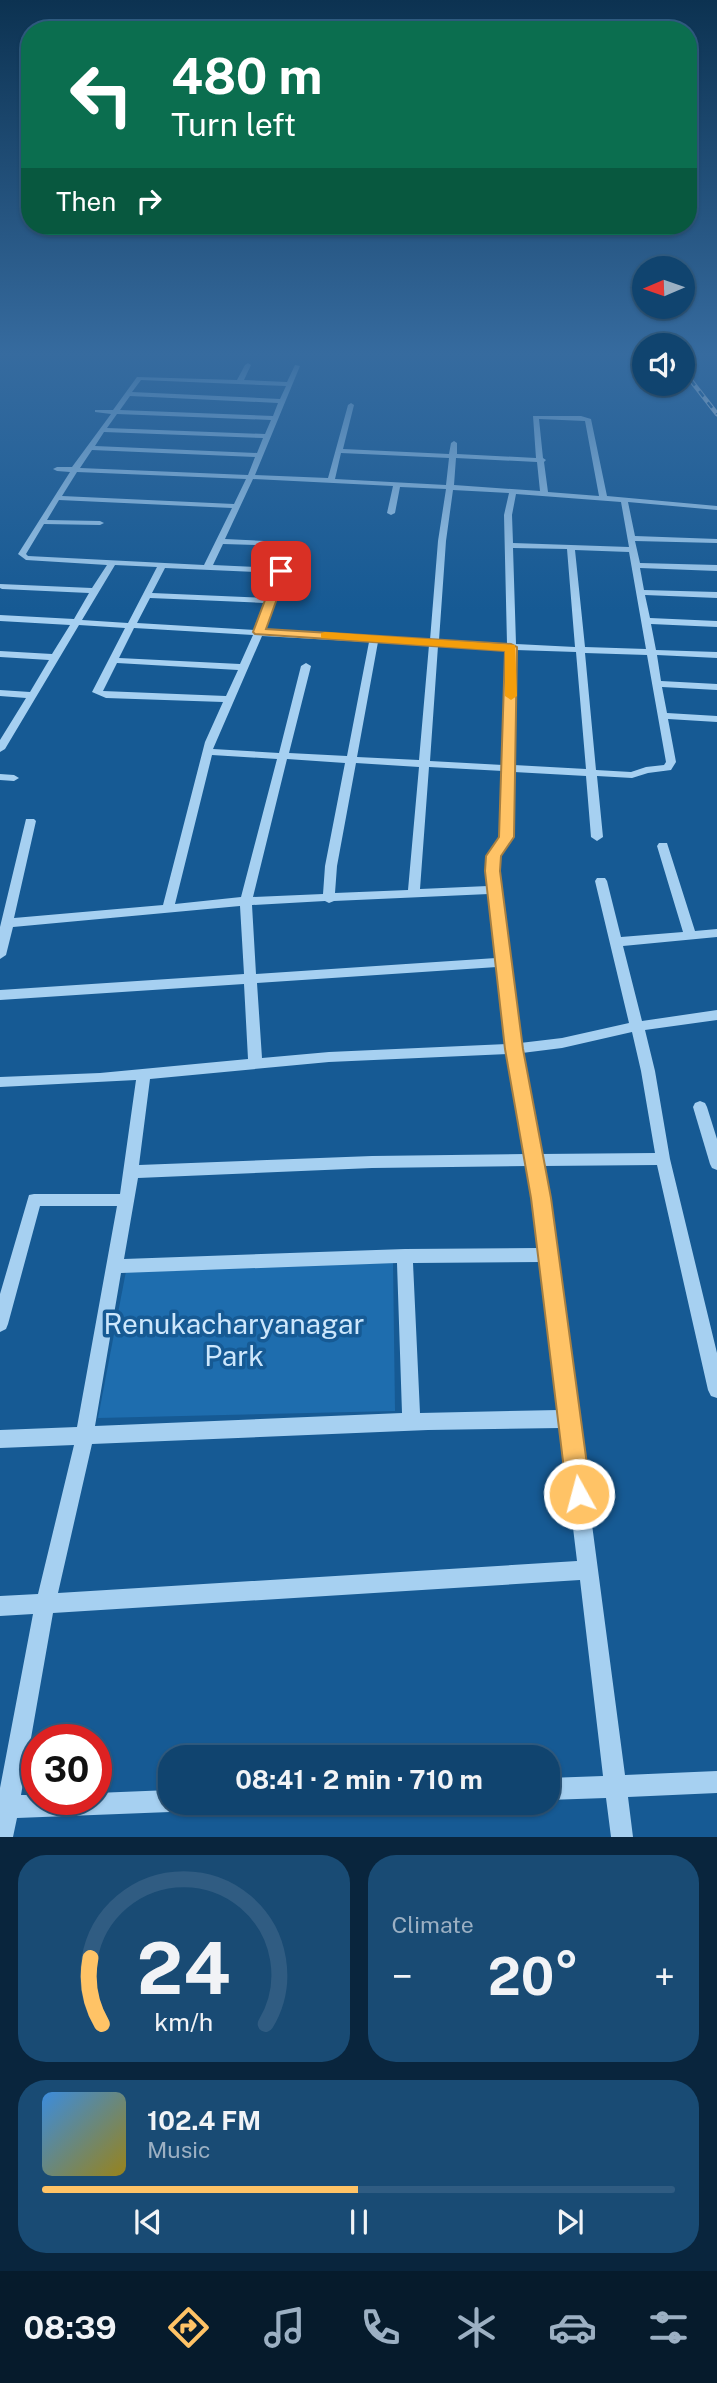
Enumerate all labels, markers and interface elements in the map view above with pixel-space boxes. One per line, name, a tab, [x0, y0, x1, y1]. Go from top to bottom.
text: 480 m	[171, 47, 322, 105]
icon: left	[56, 49, 147, 140]
text: Turn left	[171, 106, 296, 143]
icon: right	[130, 182, 168, 220]
text: Then	[56, 186, 116, 217]
north arrow	[632, 256, 695, 318]
map controls	[632, 256, 695, 396]
button: sound	[632, 333, 695, 396]
pin	[251, 541, 311, 601]
icon: arrive	[262, 552, 300, 590]
park label: Renukacharyanagar Park	[104, 1307, 364, 1372]
position arrow	[542, 1457, 616, 1531]
speed limit sign: 30	[21, 1724, 112, 1815]
text: 08:41 · 2 min · 710 m	[235, 1764, 483, 1795]
text: Climate	[392, 1911, 474, 1938]
text: 24	[137, 1926, 231, 2011]
text: 20°	[488, 1946, 579, 2007]
text: −	[392, 1954, 413, 1999]
text: +	[654, 1954, 675, 1999]
text: km/h	[154, 2007, 213, 2037]
text: 102.4 FM	[147, 2105, 261, 2136]
text: Music	[147, 2136, 211, 2163]
icon: previous	[129, 2203, 167, 2241]
icon: pause	[340, 2203, 378, 2241]
icon: next	[551, 2203, 589, 2241]
icon: directions	[164, 2303, 213, 2352]
icon: music	[260, 2303, 309, 2352]
icon: phone	[356, 2303, 405, 2352]
icon: climate	[452, 2303, 501, 2352]
icon: car	[548, 2303, 597, 2352]
icon: filters	[644, 2303, 693, 2352]
text: 08:39	[24, 2309, 116, 2346]

